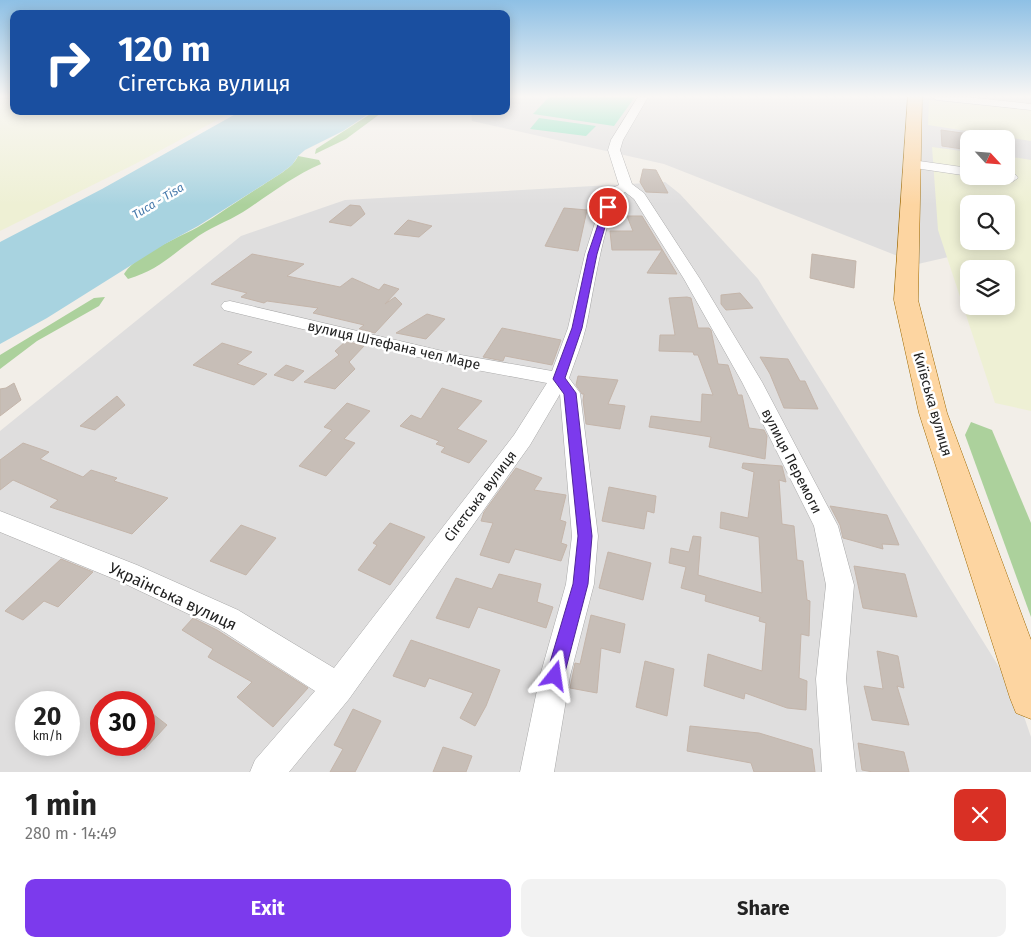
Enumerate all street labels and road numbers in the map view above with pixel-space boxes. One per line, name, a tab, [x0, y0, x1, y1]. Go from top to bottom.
street label: вулиця Штефана чел Маре	[306, 317, 482, 374]
street label: Київська вулиця	[910, 350, 956, 458]
street label: вулиця Перемоги	[758, 406, 825, 517]
street label: Сігетська вулиця	[441, 447, 520, 545]
street label: Українська вулиця	[106, 558, 240, 634]

